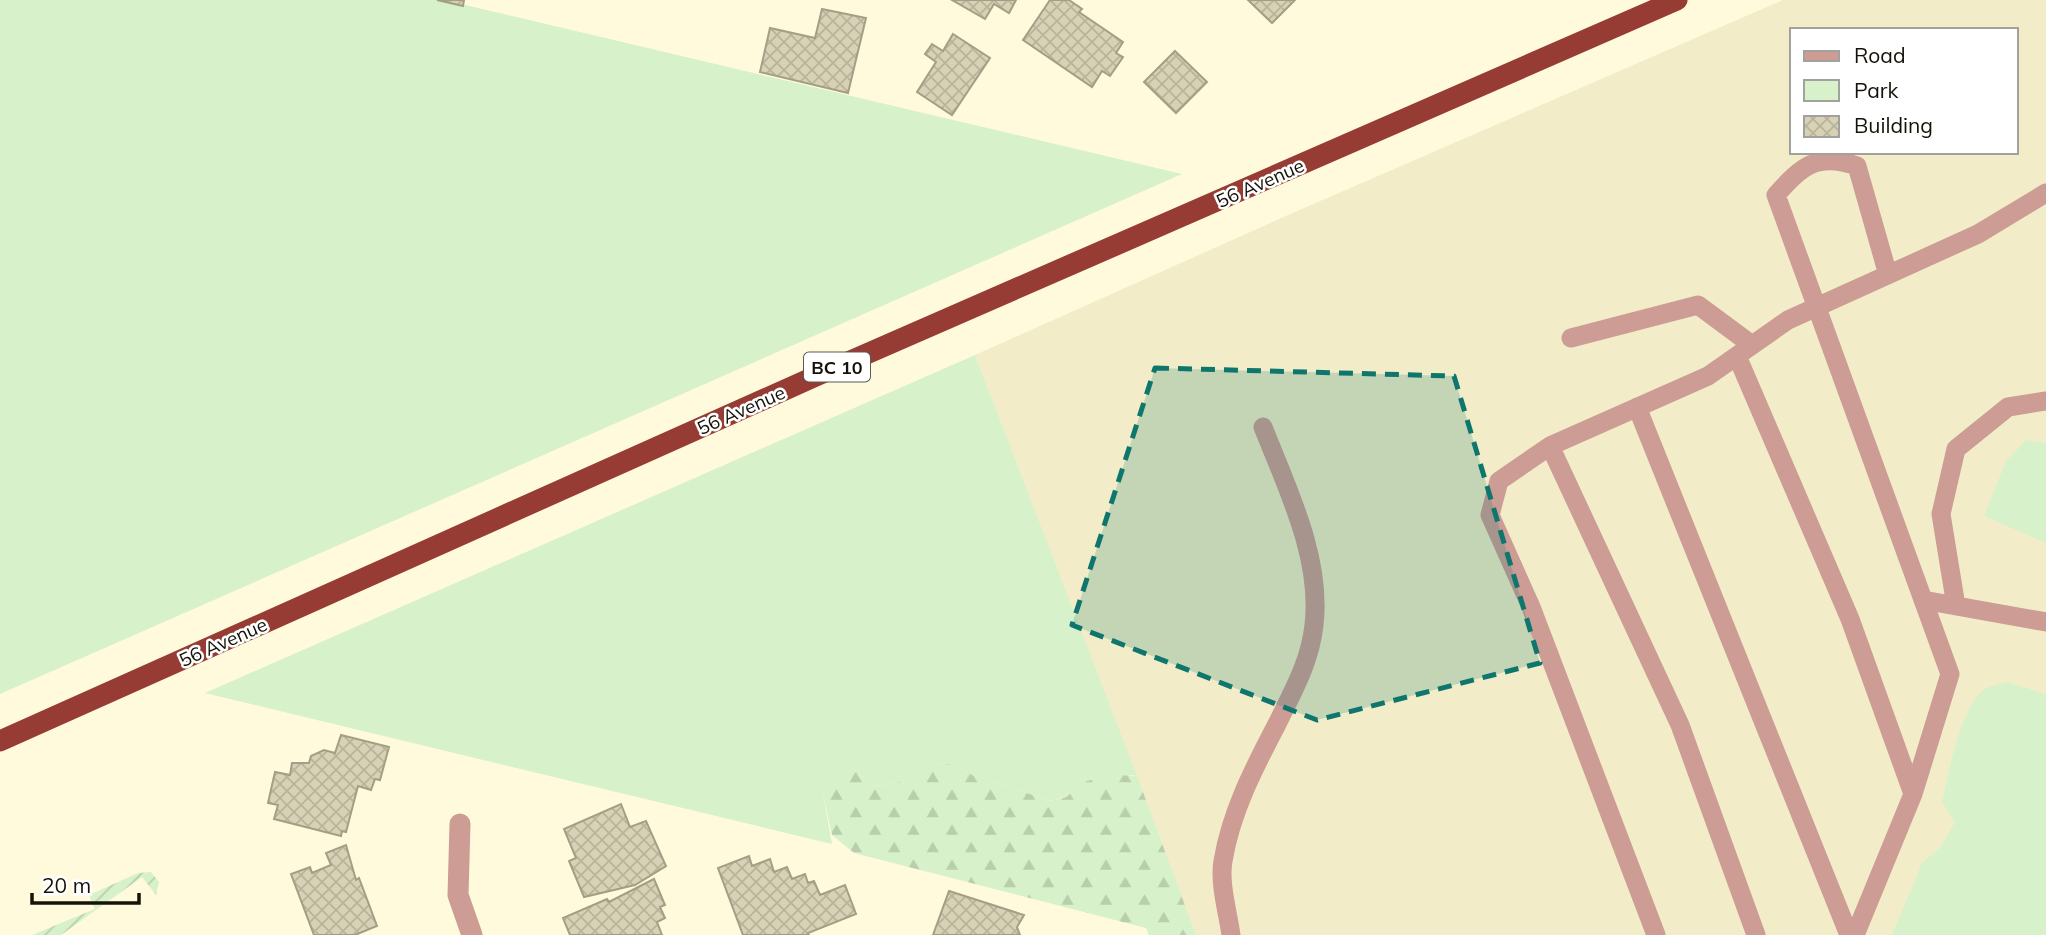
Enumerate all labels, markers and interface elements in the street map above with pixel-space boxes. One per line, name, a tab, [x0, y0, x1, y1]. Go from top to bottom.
legend	[1790, 28, 2018, 154]
text: Road	[1854, 42, 1905, 68]
text: Park	[1854, 77, 1898, 103]
text: Building	[1854, 112, 1933, 138]
street label: 56 Avenue	[1212, 153, 1308, 213]
road number: BC 10	[804, 352, 870, 382]
street label: 56 Avenue	[693, 380, 789, 440]
street label: 56 Avenue	[175, 612, 271, 672]
scale bar	[32, 862, 138, 906]
text: 20 m	[42, 872, 91, 898]

